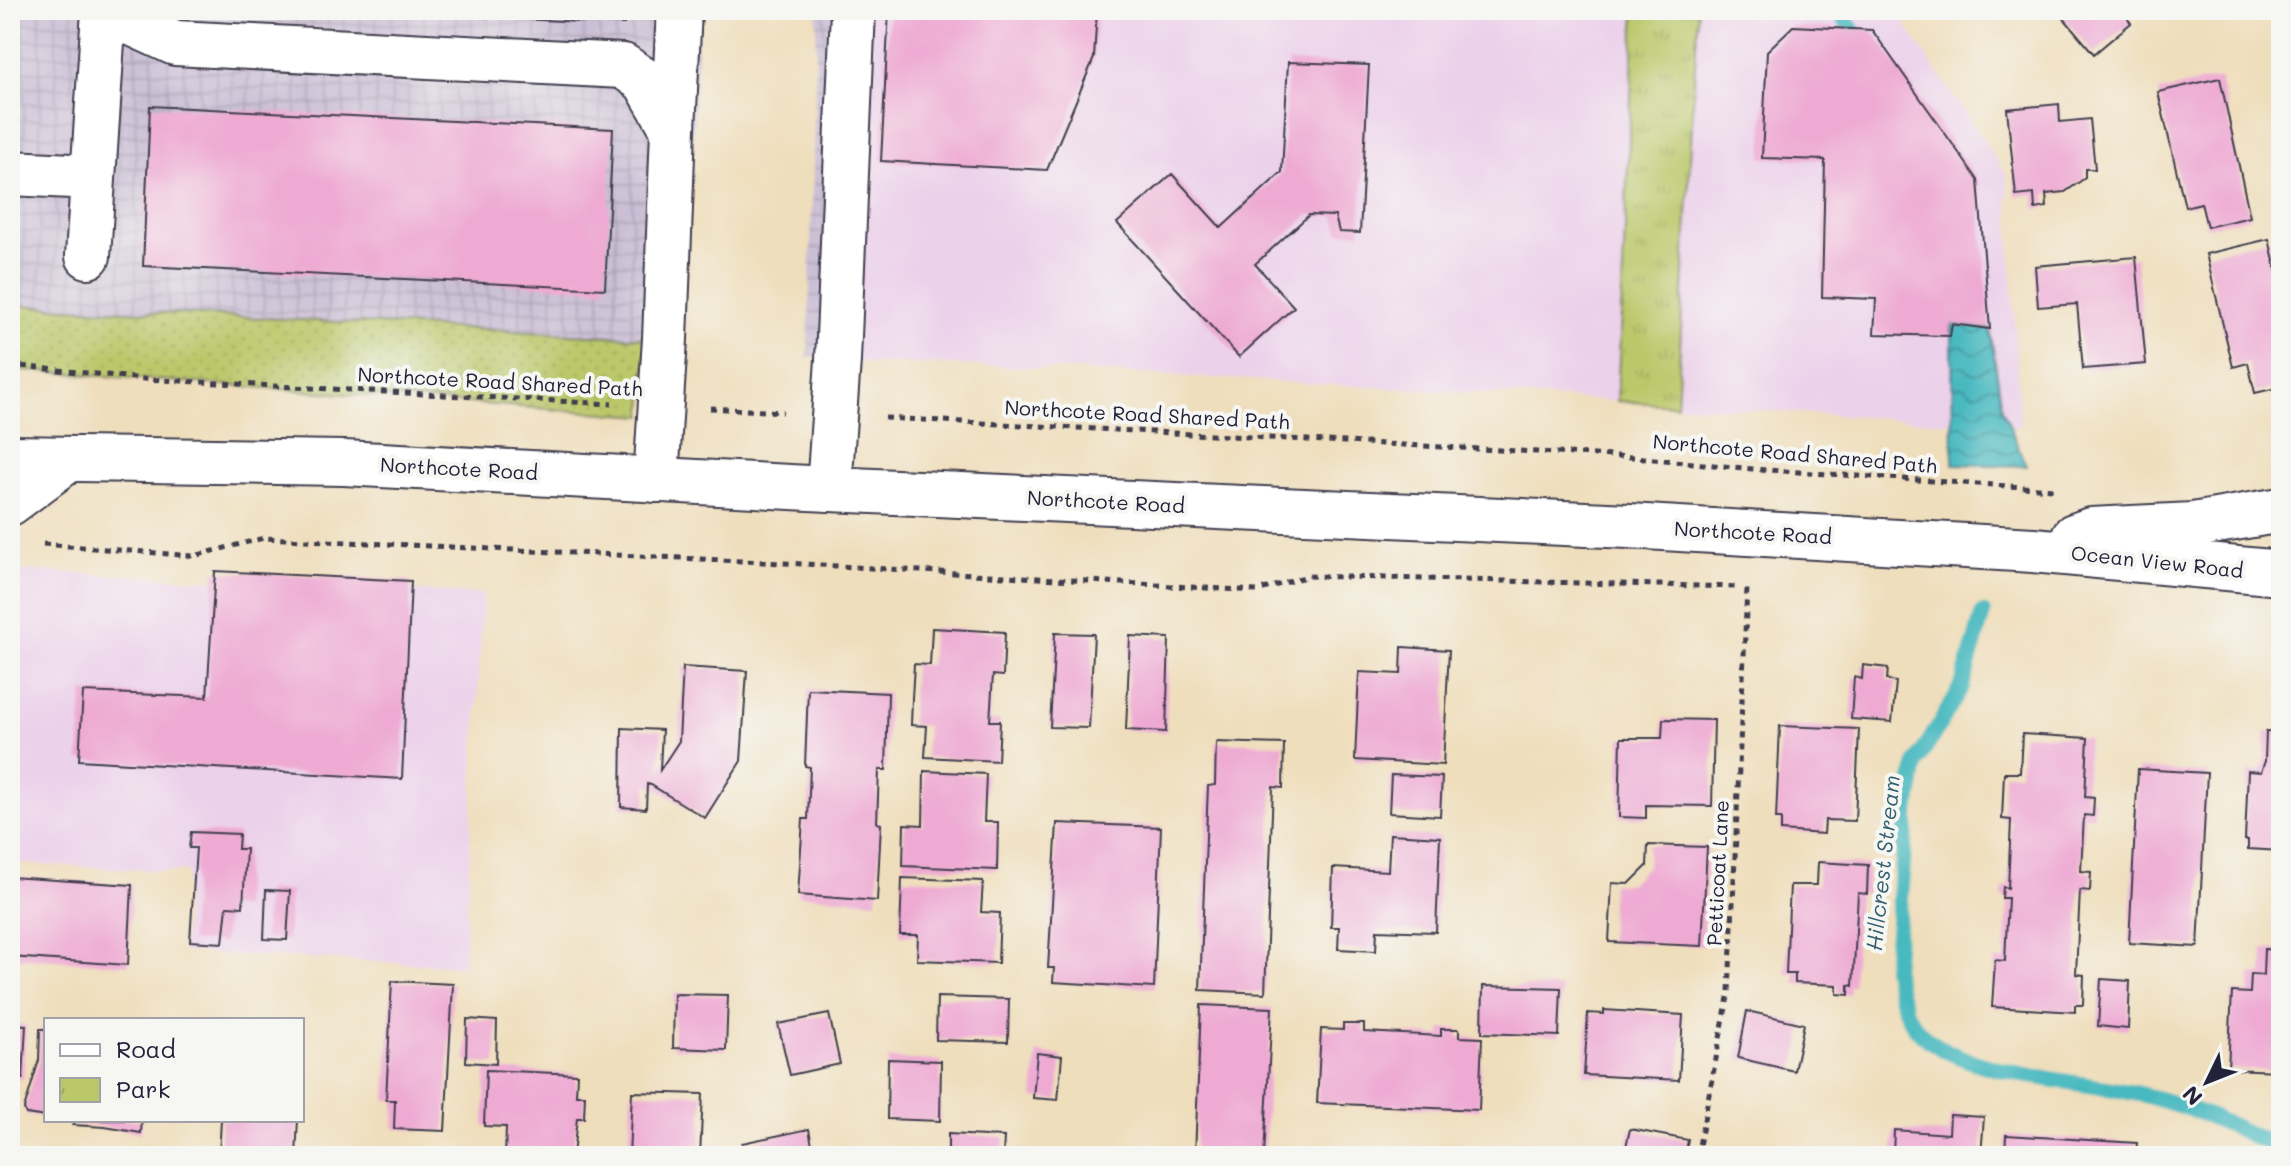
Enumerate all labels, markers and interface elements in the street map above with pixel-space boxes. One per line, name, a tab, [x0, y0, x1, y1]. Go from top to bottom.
street label: Northcote Road Shared Path	[357, 361, 643, 401]
street label: Northcote Road Shared Path	[1004, 394, 1290, 434]
street label: Northcote Road Shared Path	[1652, 428, 1938, 478]
street label: Northcote Road	[380, 451, 539, 485]
street label: Northcote Road	[1027, 484, 1186, 518]
street label: Northcote Road	[1674, 515, 1833, 549]
street label: Ocean View Road	[2070, 539, 2245, 583]
water label: Hillcrest Stream	[1859, 774, 1906, 952]
street label: Petticoat Lane	[1700, 799, 1734, 947]
legend	[44, 1018, 304, 1122]
text: Road	[116, 1033, 176, 1064]
north arrow	[2167, 1042, 2247, 1122]
text: Park	[116, 1073, 170, 1104]
text: N	[2176, 1080, 2208, 1112]

